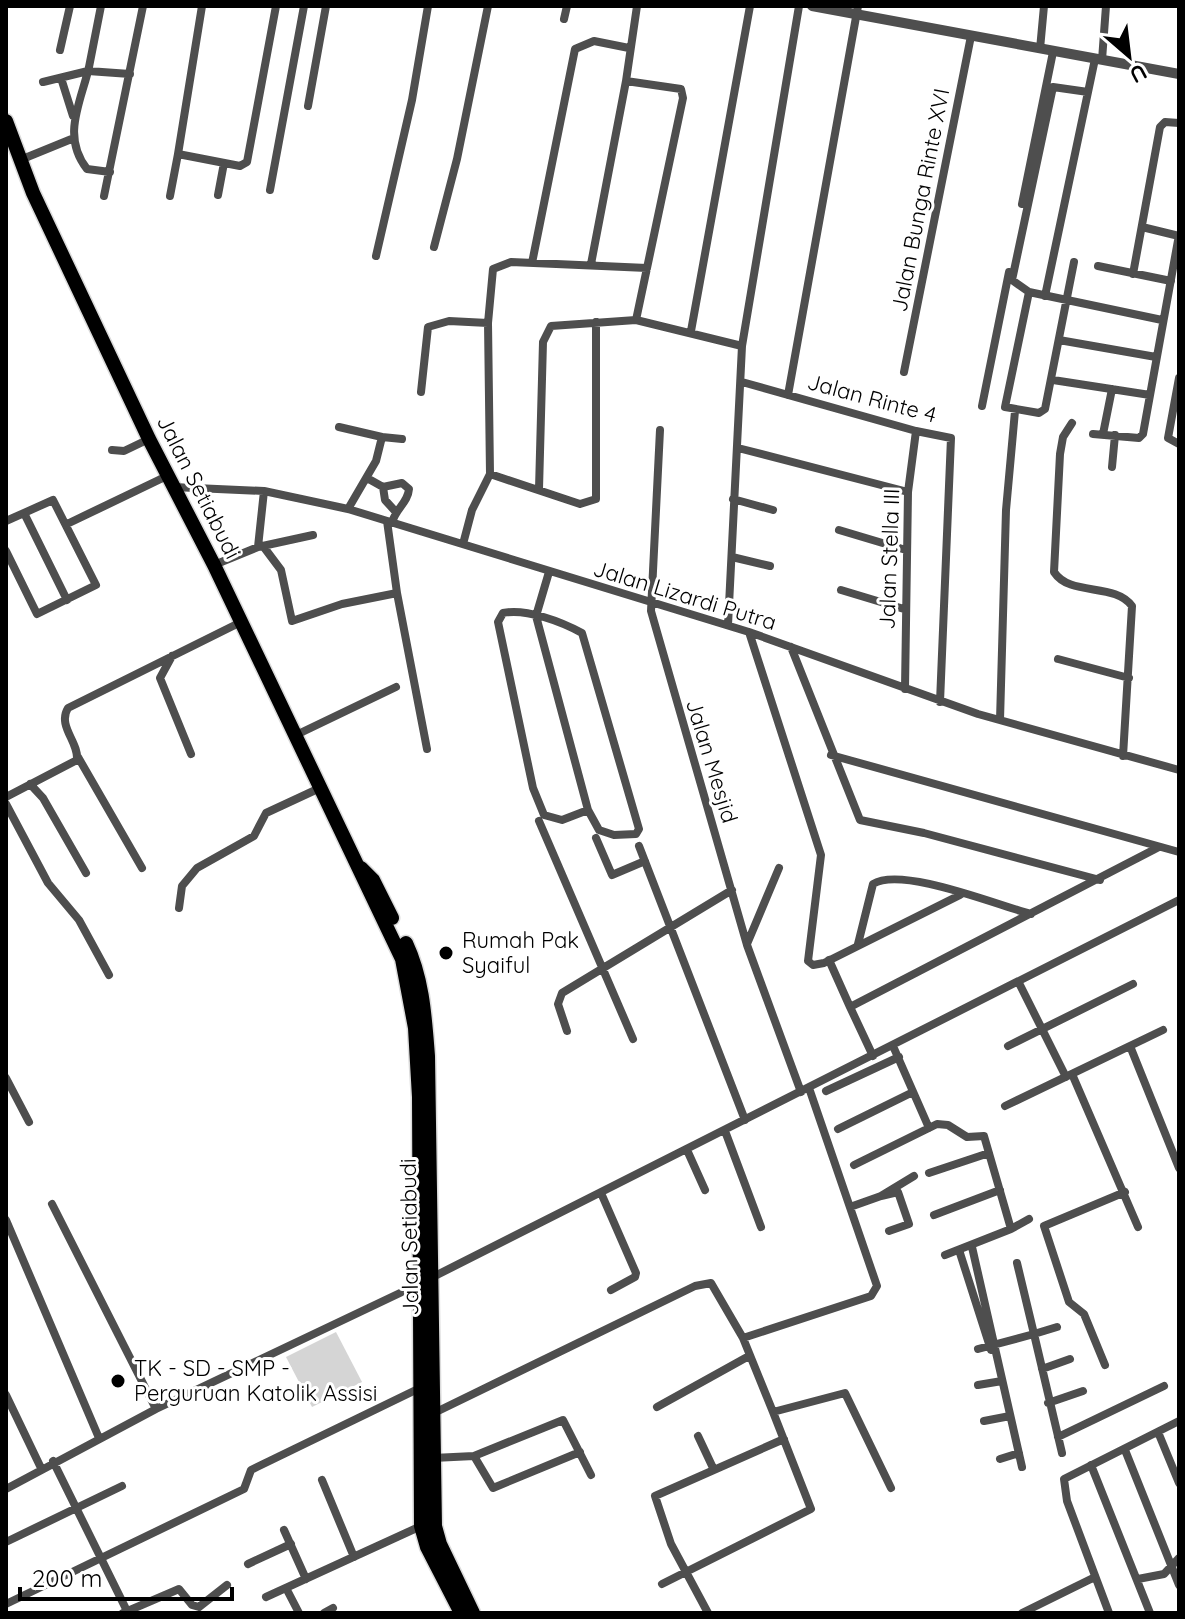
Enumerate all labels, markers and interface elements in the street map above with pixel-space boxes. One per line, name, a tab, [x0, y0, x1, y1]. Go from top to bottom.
north arrow	[1089, 16, 1169, 96]
text: U	[1125, 58, 1152, 90]
street label: Jalan Bunga Rinte XVI	[885, 86, 955, 314]
street label: Jalan Rinte 4	[804, 367, 940, 429]
street label: Jalan Setiabudi	[151, 411, 247, 563]
street label: Jalan Stella III	[873, 488, 905, 630]
street label: Jalan Lizardi Putra	[590, 554, 780, 636]
street label: Jalan Mesjid	[680, 696, 744, 826]
place label: Rumah Pak Syaiful	[462, 926, 579, 979]
marker: Rumah Pak Syaiful	[437, 944, 455, 962]
street label: Jalan Setiabudi	[394, 1158, 424, 1316]
place label: TK - SD - SMP - Perguruan Katolik Assisi	[134, 1354, 378, 1407]
marker: TK - SD - SMP - Perguruan Katolik Assisi	[109, 1372, 127, 1390]
scale bar	[20, 1551, 232, 1601]
text: 200 m	[32, 1563, 102, 1593]

